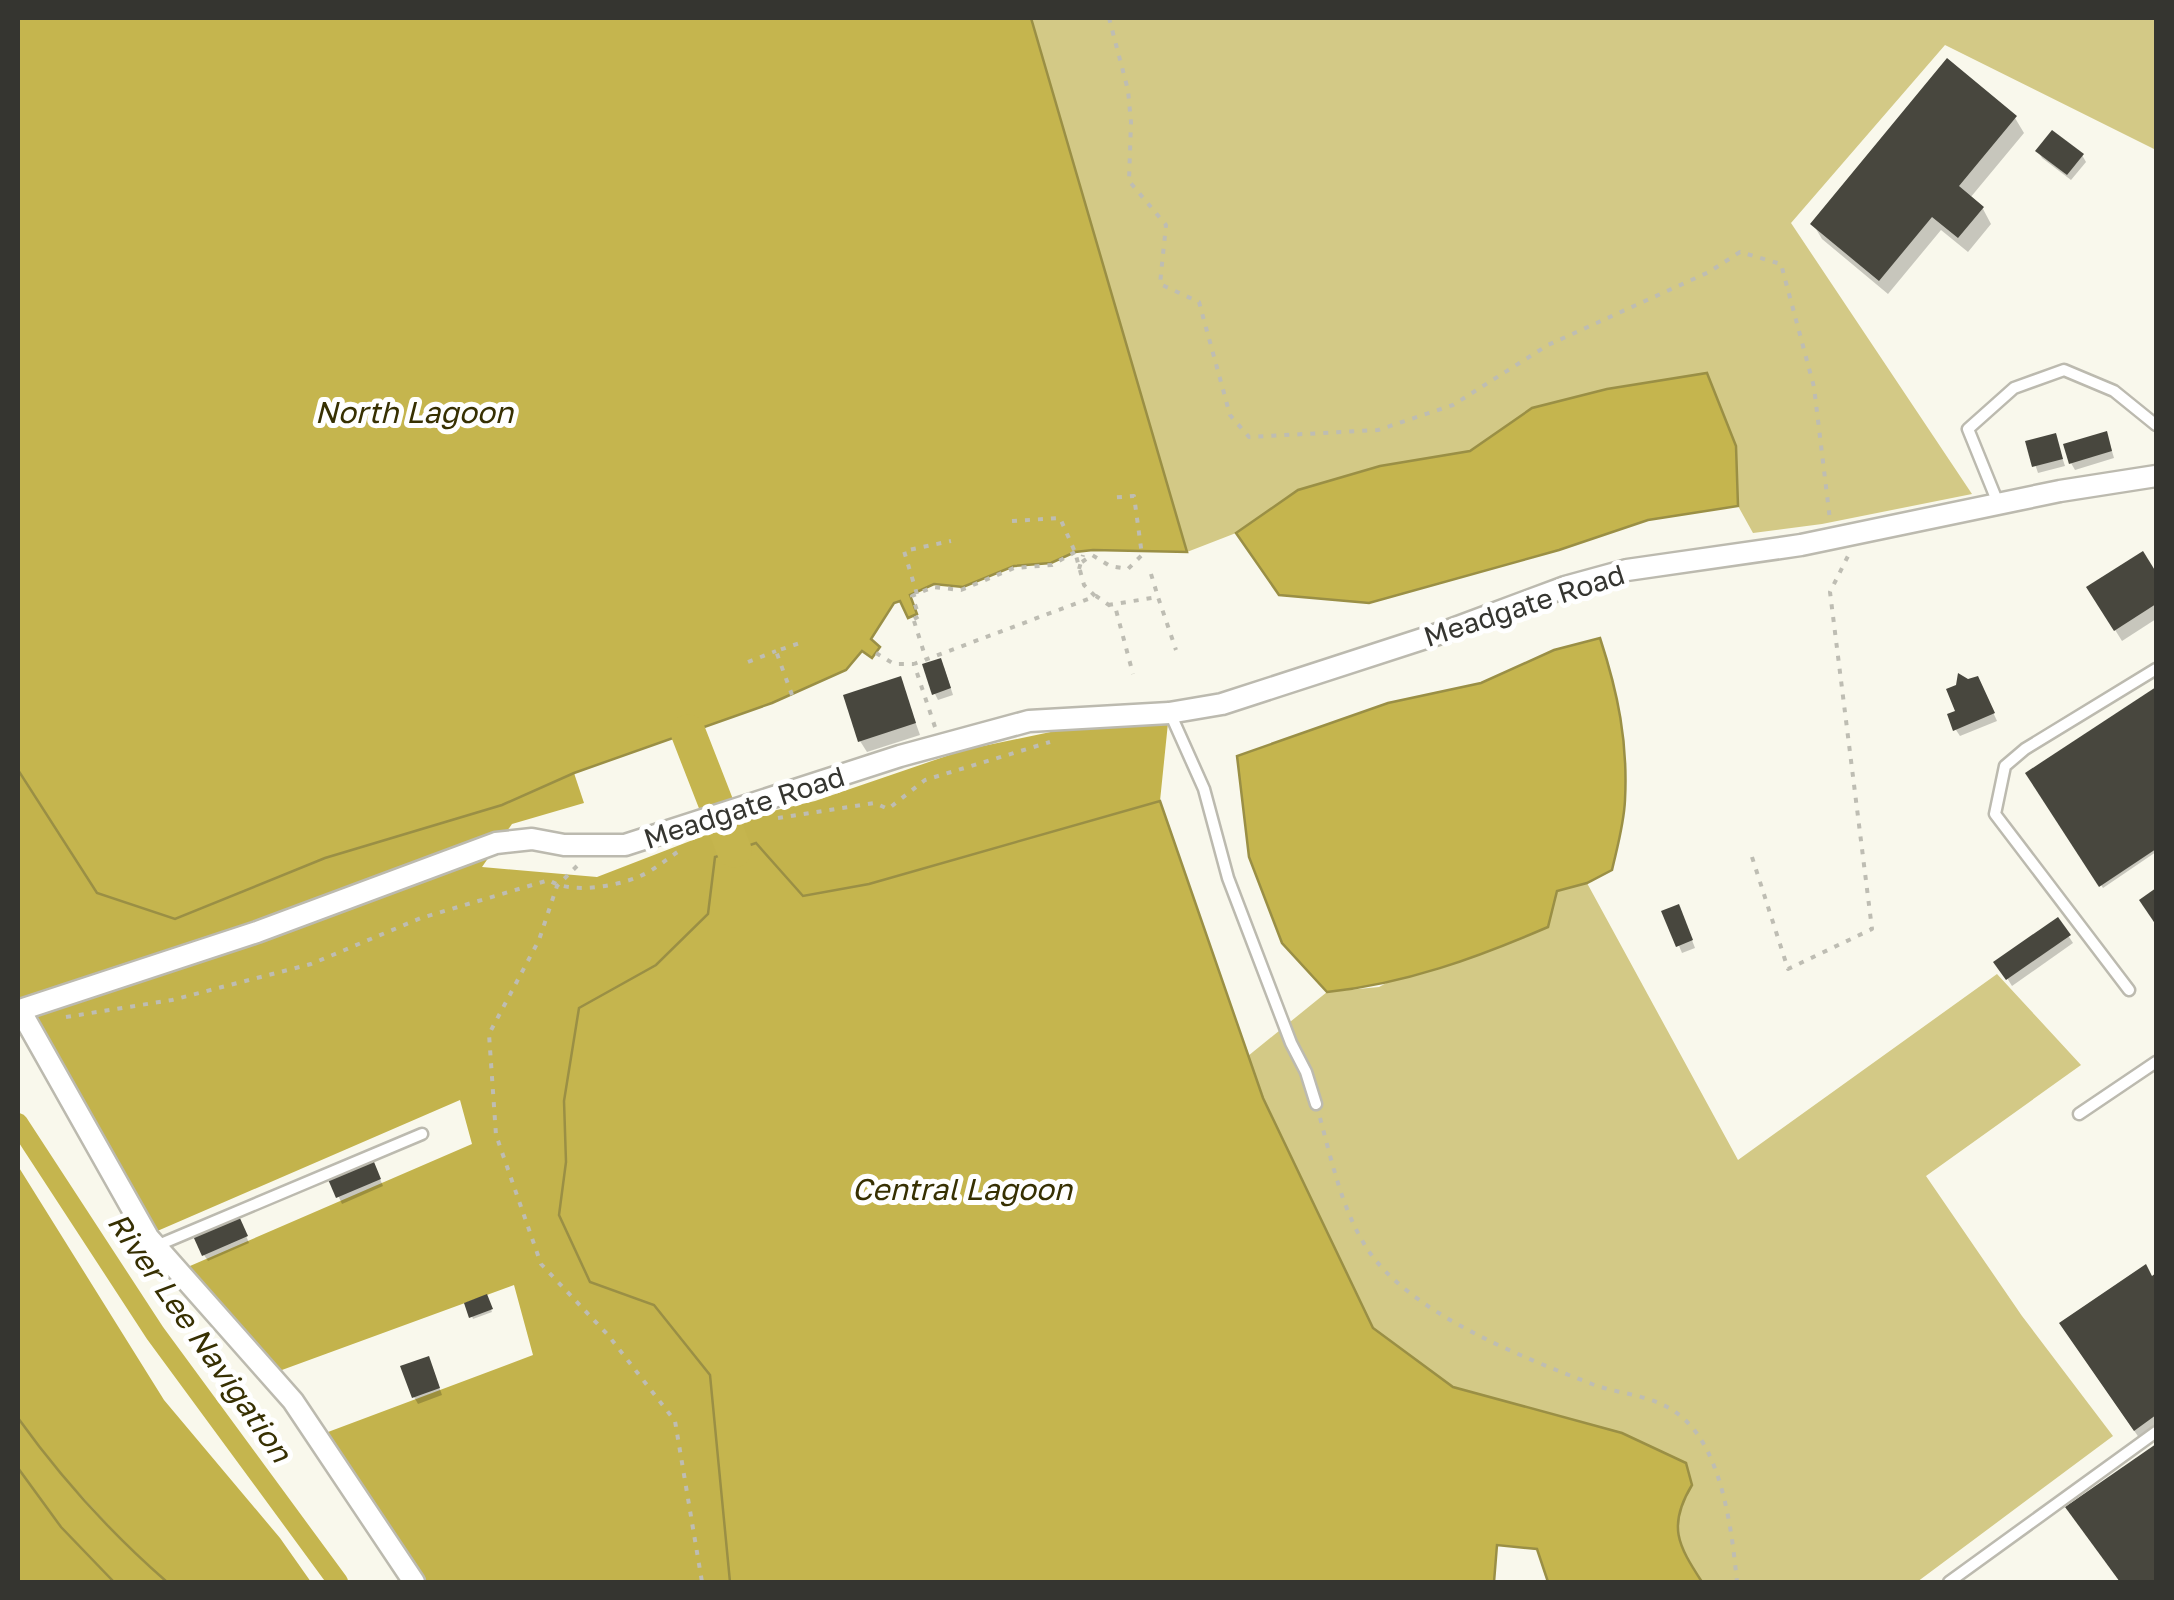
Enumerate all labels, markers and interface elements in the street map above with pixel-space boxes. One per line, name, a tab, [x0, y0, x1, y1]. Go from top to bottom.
water label: North Lagoon	[315, 394, 515, 430]
street label: Meadgate Road	[1419, 557, 1629, 653]
street label: Meadgate Road	[639, 759, 849, 855]
water label: Central Lagoon	[852, 1171, 1074, 1207]
water label: River Lee Navigation	[100, 1205, 300, 1470]

